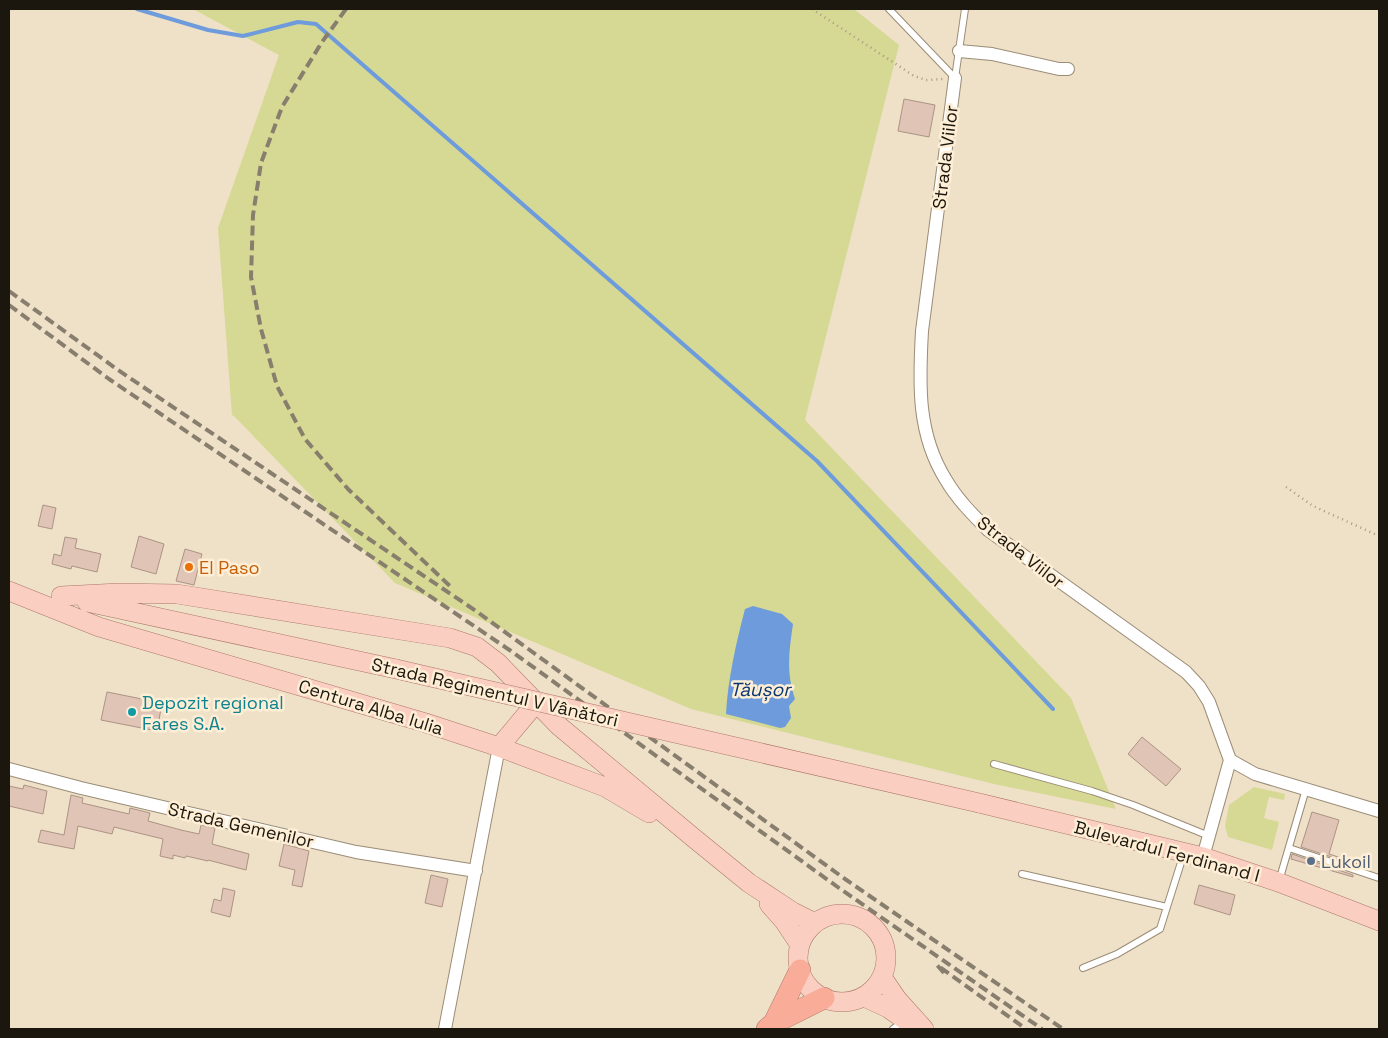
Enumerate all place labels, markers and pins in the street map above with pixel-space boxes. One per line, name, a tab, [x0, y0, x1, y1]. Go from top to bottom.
place label: El Paso	[199, 556, 260, 579]
marker: El Paso	[183, 561, 195, 573]
place label: Depozit regional Fares S.A.	[142, 691, 284, 735]
marker: Depozit regional Fares S.A.	[126, 706, 138, 718]
place label: Lukoil	[1321, 850, 1371, 873]
marker: Lukoil	[1305, 855, 1317, 867]

